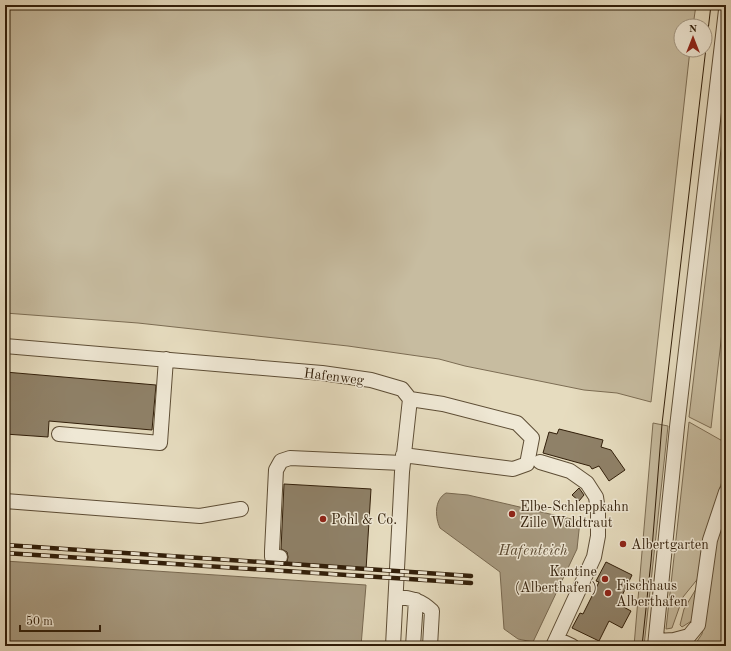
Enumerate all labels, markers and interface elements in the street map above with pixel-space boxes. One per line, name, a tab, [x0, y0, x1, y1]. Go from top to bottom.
north arrow	[673, 18, 713, 58]
text: N	[689, 24, 698, 35]
street label: Hafenweg	[303, 366, 365, 388]
place label: Elbe-Schleppkahn Zille Waldtraut	[520, 500, 629, 530]
marker: Elbe-Schleppkahn Zille Waldtraut	[507, 509, 517, 519]
place label: Pohl & Co.	[331, 513, 397, 527]
marker: Pohl & Co.	[318, 514, 328, 524]
place label: Albertgarten	[631, 538, 709, 552]
marker: Albertgarten	[618, 539, 628, 549]
water label: Hafenteich	[497, 544, 568, 559]
place label: Kantine (Alberthafen)	[515, 565, 597, 595]
marker: Kantine (Alberthafen)	[600, 574, 610, 584]
place label: Fischhaus Alberthafen	[616, 579, 688, 609]
marker: Fischhaus Alberthafen	[603, 588, 613, 598]
scale bar	[20, 607, 100, 633]
text: 50 m	[26, 615, 53, 628]

